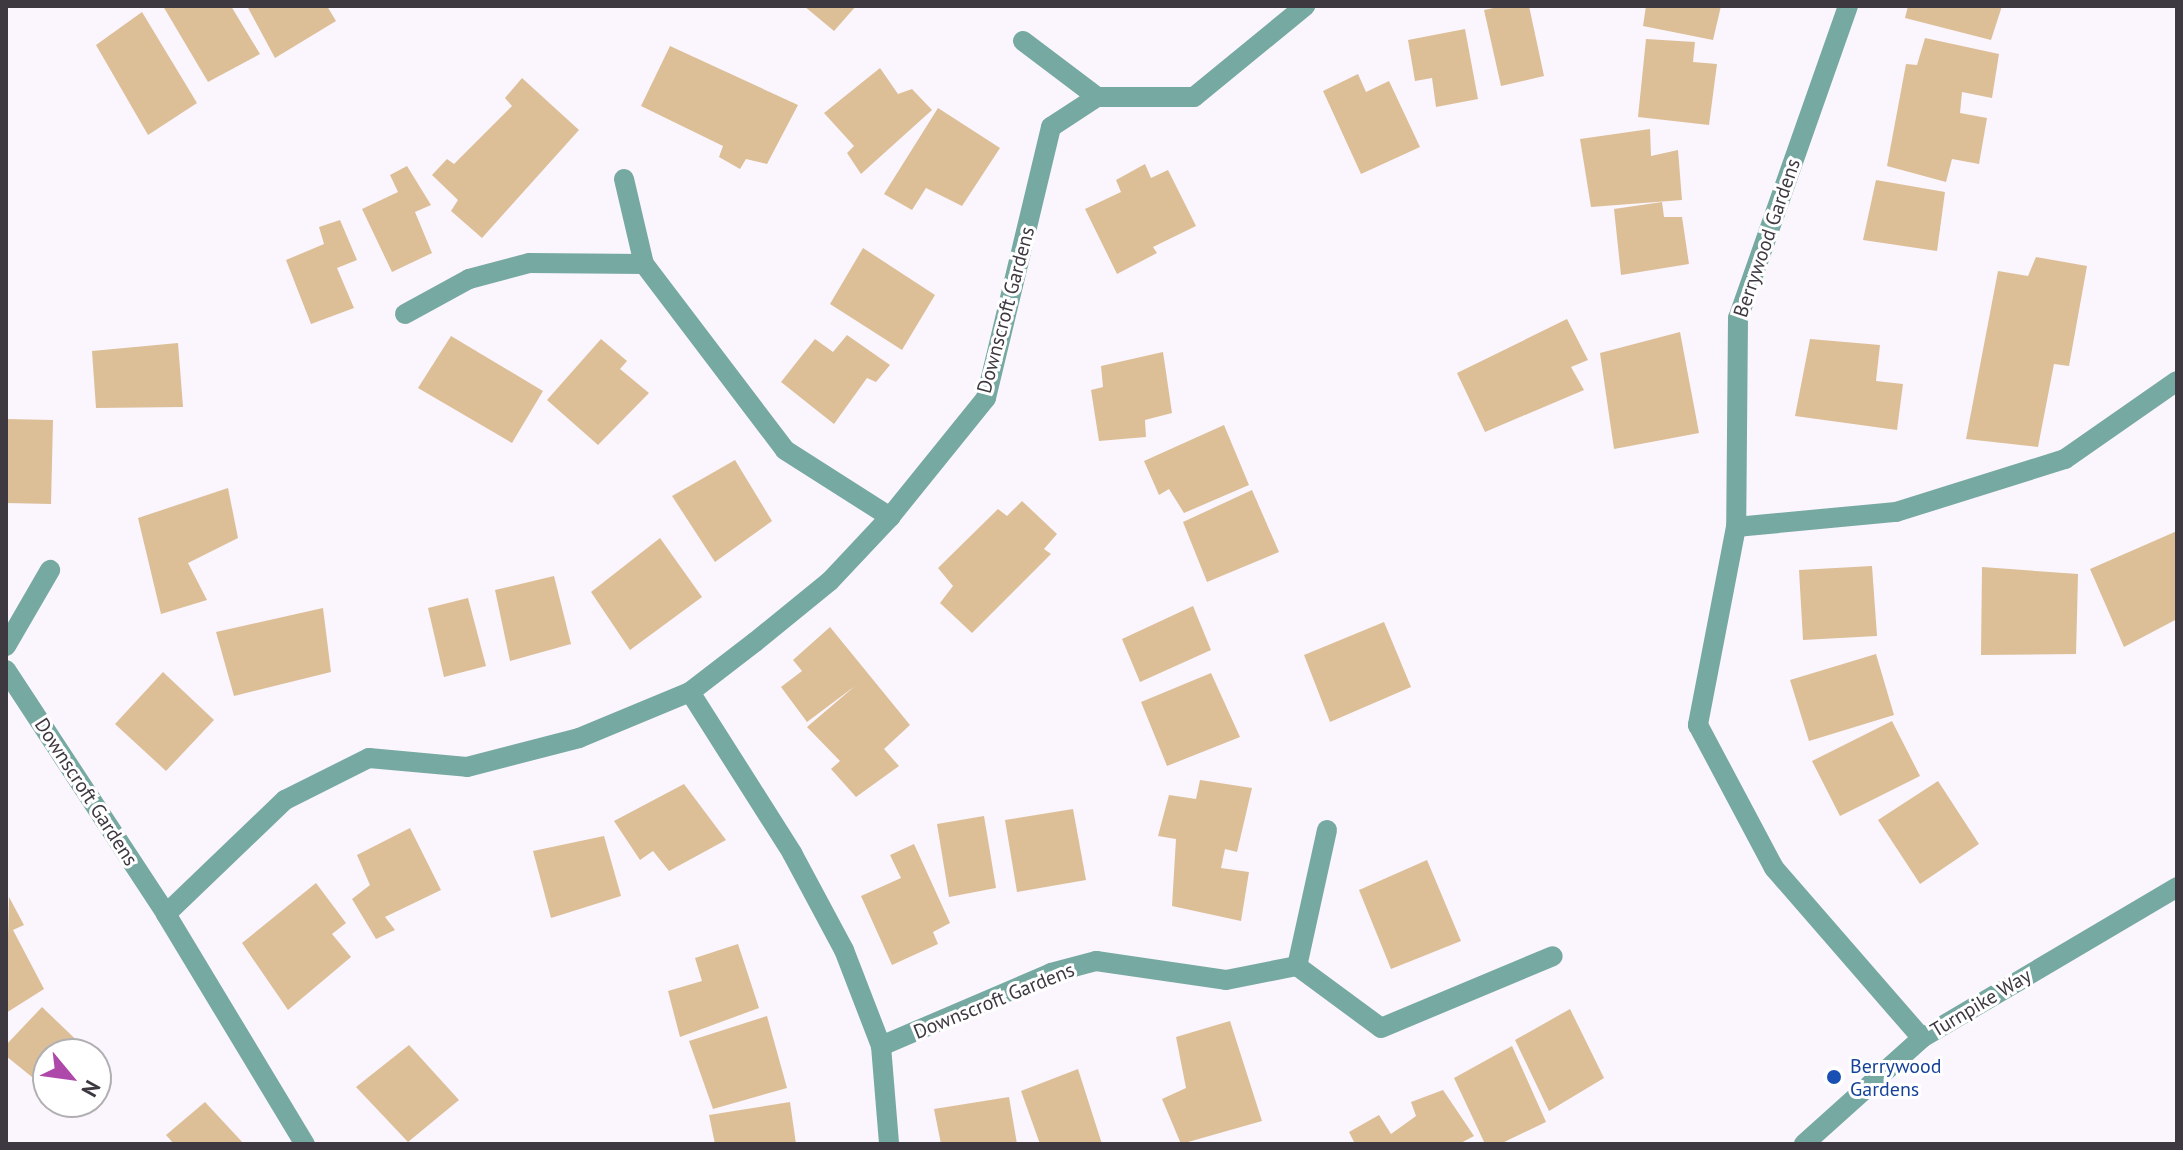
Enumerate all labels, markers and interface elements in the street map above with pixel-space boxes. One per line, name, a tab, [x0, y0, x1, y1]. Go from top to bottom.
street label: Berrywood Gardens	[1729, 156, 1805, 320]
street label: Downscroft Gardens	[972, 224, 1040, 396]
street label: Downscroft Gardens	[29, 714, 143, 870]
street label: Downscroft Gardens	[910, 958, 1078, 1044]
street label: Turnpike Way	[1926, 963, 2036, 1043]
north arrow	[32, 1038, 112, 1118]
place label: Berrywood Gardens	[1850, 1054, 1942, 1101]
marker: Berrywood Gardens	[1825, 1068, 1843, 1086]
text: N	[75, 1076, 107, 1102]

